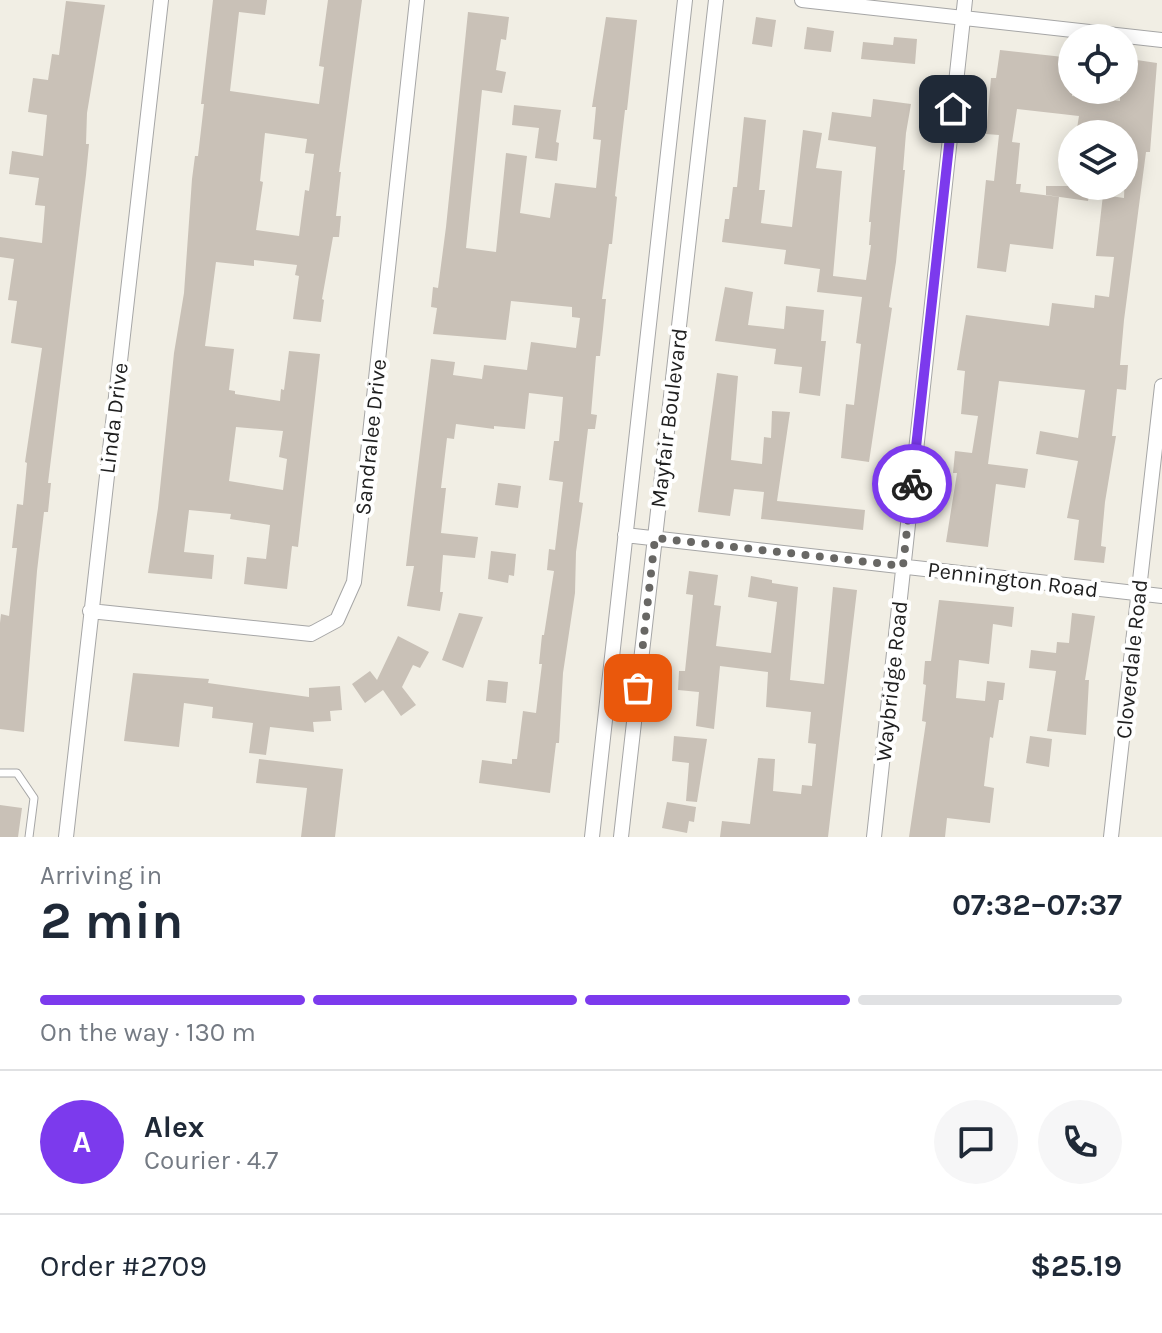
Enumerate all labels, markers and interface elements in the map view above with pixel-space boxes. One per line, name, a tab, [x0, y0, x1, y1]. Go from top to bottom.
map controls	[1058, 24, 1138, 200]
button: locate	[1058, 24, 1138, 104]
pin	[919, 75, 987, 143]
icon: home	[931, 87, 975, 131]
button: layers	[1058, 120, 1138, 200]
street label: Mayfair Boulevard	[645, 327, 693, 510]
street label: Sandralee Drive	[350, 358, 392, 517]
street label: Linda Drive	[94, 361, 134, 475]
courier	[872, 444, 952, 524]
icon: bike	[890, 462, 934, 506]
street label: Pennington Road	[926, 557, 1100, 603]
street label: Cloverdale Road	[1111, 578, 1153, 740]
street label: Waybridge Road	[871, 599, 913, 763]
pin	[604, 654, 672, 722]
icon: bag	[616, 666, 660, 710]
text: Arriving in	[40, 860, 162, 891]
text: 07:32–07:37	[952, 887, 1122, 923]
text: 2 min	[40, 890, 183, 951]
text: On the way · 130 m	[40, 1017, 256, 1048]
button: chat	[934, 1100, 1018, 1184]
button: phone	[1038, 1100, 1122, 1184]
text: Alex	[144, 1109, 204, 1145]
text: A	[73, 1124, 91, 1160]
text: Courier · 4.7	[144, 1145, 278, 1176]
text: Order #2709	[40, 1248, 207, 1284]
text: $25.19	[1030, 1248, 1122, 1284]

